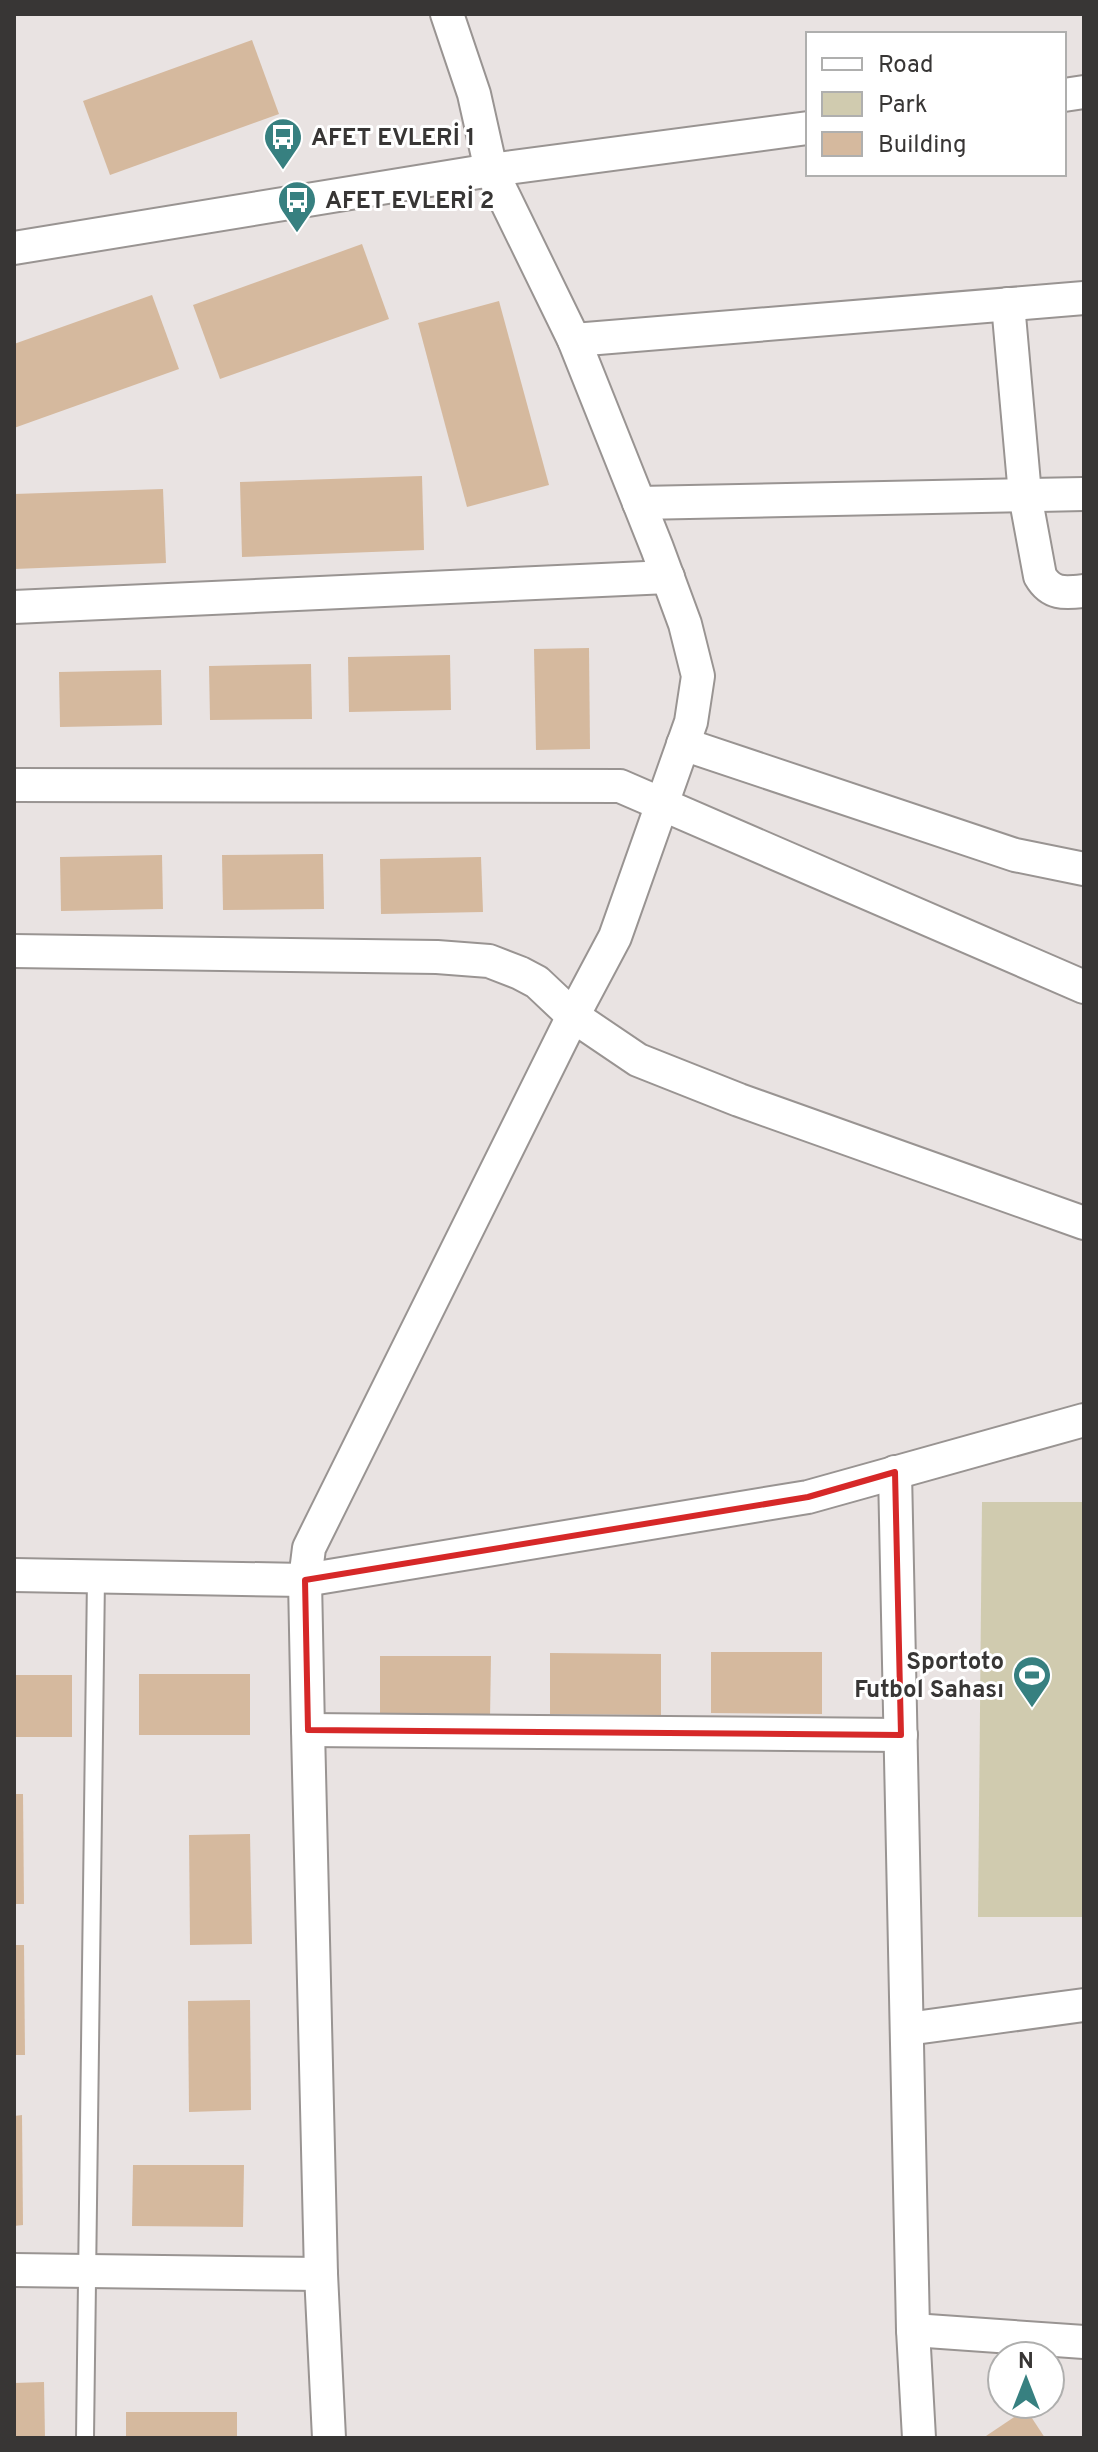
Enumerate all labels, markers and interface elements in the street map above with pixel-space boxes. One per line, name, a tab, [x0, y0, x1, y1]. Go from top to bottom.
legend	[806, 32, 1066, 176]
text: Road	[878, 51, 934, 81]
text: Park	[878, 91, 928, 121]
bus stop icon: AFET EVLERİ 1	[262, 116, 304, 171]
place label: AFET EVLERİ 1	[311, 122, 475, 154]
text: Building	[878, 131, 967, 161]
bus stop icon: AFET EVLERİ 2	[276, 179, 318, 234]
place label: AFET EVLERİ 2	[325, 185, 494, 217]
place label: Sportoto Futbol Sahası	[854, 1648, 1004, 1706]
sports icon: Sportoto Futbol Sahası	[1011, 1654, 1053, 1709]
north arrow	[986, 2340, 1066, 2420]
text: N	[1018, 2349, 1034, 2376]

